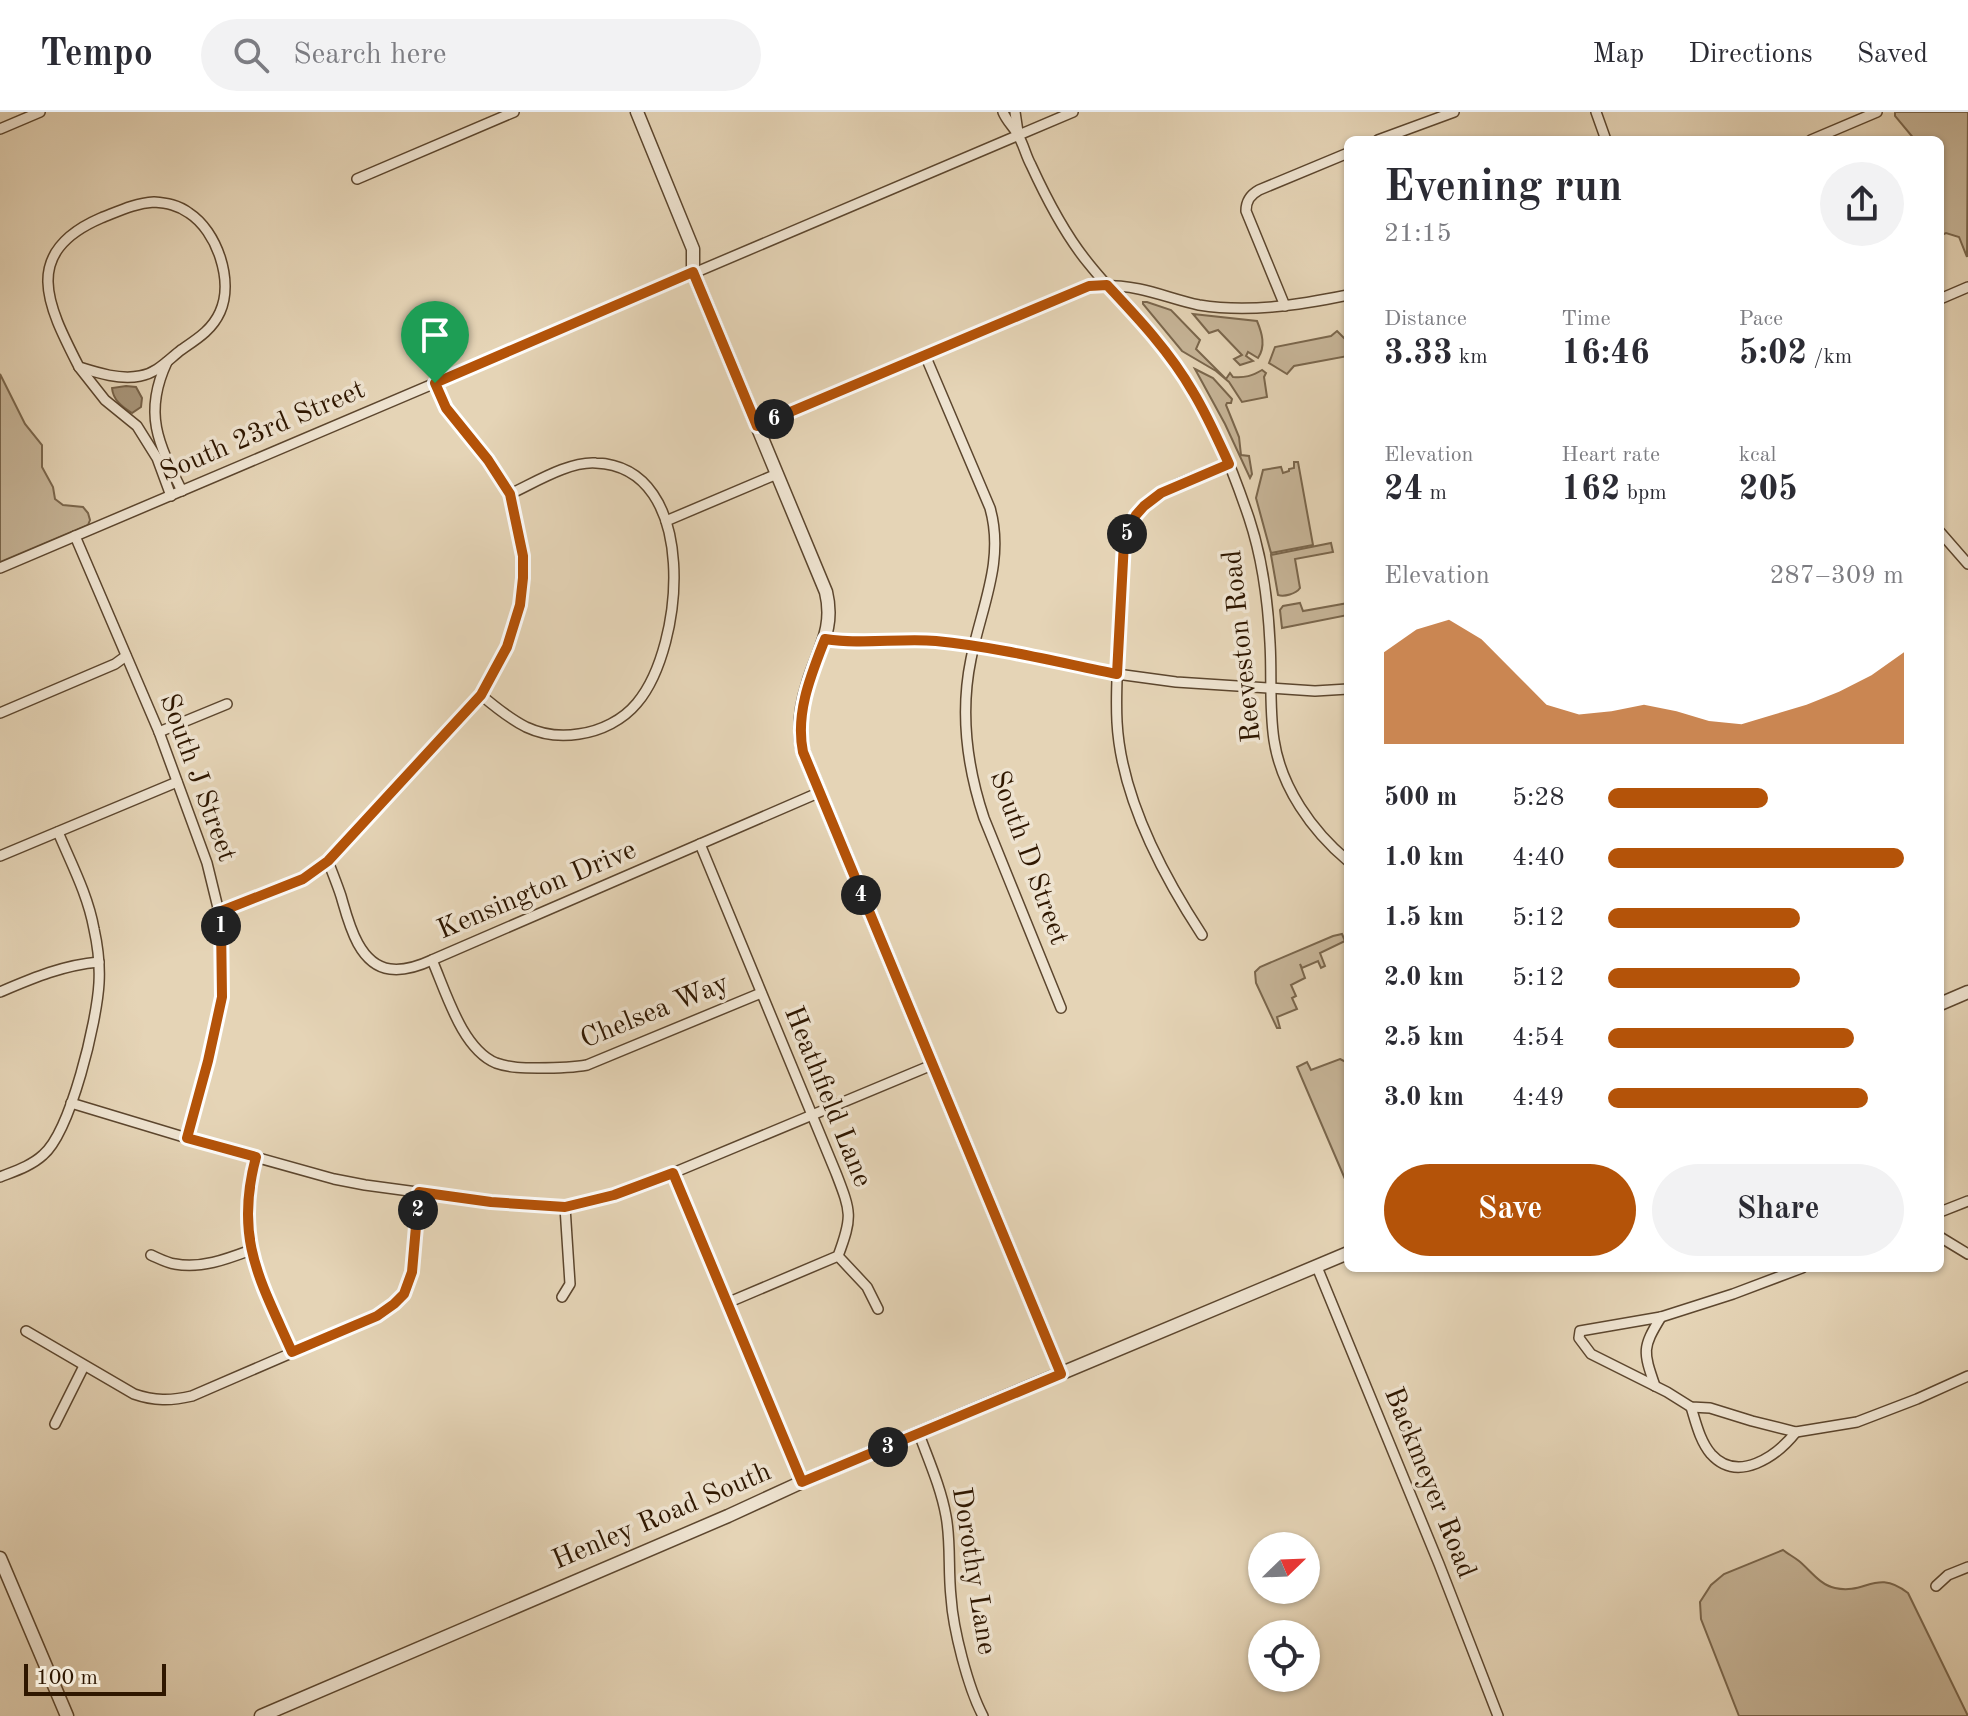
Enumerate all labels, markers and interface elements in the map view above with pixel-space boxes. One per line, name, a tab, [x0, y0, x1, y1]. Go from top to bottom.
search box	[201, 19, 761, 91]
icon: search	[229, 33, 273, 77]
text: Tempo	[40, 36, 153, 74]
text: Search here	[293, 40, 446, 70]
text: Map	[1592, 41, 1644, 69]
text: Directions	[1688, 41, 1813, 69]
text: Saved	[1857, 41, 1928, 69]
button: share	[1820, 162, 1904, 246]
text: Evening run	[1384, 166, 1622, 210]
text: 21:15	[1384, 221, 1452, 247]
pin	[401, 301, 469, 383]
text: Distance	[1384, 308, 1467, 330]
text: Time	[1561, 308, 1611, 330]
text: Pace	[1739, 308, 1783, 330]
icon: arrive	[413, 313, 457, 357]
text: 3.33	[1384, 337, 1453, 371]
text: 16:46	[1561, 337, 1650, 371]
text: 5:02	[1739, 337, 1807, 371]
text: km	[1453, 346, 1488, 368]
text: /km	[1807, 346, 1852, 368]
street label: South 23rd Street	[156, 376, 370, 488]
pin: 6	[754, 399, 794, 439]
text: 6	[768, 408, 780, 430]
text: Elevation	[1384, 444, 1474, 466]
text: Heart rate	[1561, 444, 1660, 466]
text: kcal	[1739, 444, 1777, 466]
text: 24	[1384, 473, 1423, 507]
text: 162	[1561, 473, 1621, 507]
text: 205	[1739, 473, 1798, 507]
text: m	[1423, 482, 1447, 504]
text: bpm	[1621, 482, 1667, 504]
pin: 5	[1107, 514, 1147, 554]
text: 5	[1121, 523, 1133, 545]
street label: Reeveston Road	[1219, 548, 1267, 744]
text: Elevation	[1384, 563, 1490, 589]
text: 287–309 m	[1769, 563, 1904, 589]
street label: South J Street	[154, 690, 240, 866]
street label: South D Street	[984, 767, 1072, 949]
text: 500 m	[1384, 785, 1457, 811]
text: 5:28	[1512, 785, 1565, 811]
street label: Kensington Drive	[433, 836, 641, 946]
text: 1.0 km	[1384, 845, 1464, 871]
text: 4:40	[1512, 845, 1565, 871]
pin: 4	[841, 875, 881, 915]
text: 4	[855, 884, 867, 906]
text: 1.5 km	[1384, 905, 1464, 931]
text: 5:12	[1512, 905, 1565, 931]
pin: 1	[201, 906, 241, 946]
text: 1	[215, 915, 227, 937]
text: 2.0 km	[1384, 965, 1464, 991]
text: 5:12	[1512, 965, 1565, 991]
street label: Chelsea Way	[577, 970, 733, 1054]
street label: Heathfield Lane	[778, 1003, 876, 1191]
text: 2.5 km	[1384, 1025, 1464, 1051]
text: 4:54	[1512, 1025, 1565, 1051]
text: 3.0 km	[1384, 1085, 1464, 1111]
text: 4:49	[1512, 1085, 1565, 1111]
button: Save	[1384, 1164, 1636, 1256]
button: Share	[1652, 1164, 1904, 1256]
pin: 2	[398, 1190, 438, 1230]
text: 2	[412, 1199, 424, 1221]
street label: Backmeyer Road	[1378, 1384, 1480, 1582]
pin: 3	[868, 1427, 908, 1467]
text: 3	[882, 1436, 894, 1458]
street label: Henley Road South	[549, 1458, 775, 1576]
street label: Dorothy Lane	[946, 1485, 1000, 1657]
north arrow	[1248, 1532, 1320, 1604]
map controls	[1248, 1532, 1320, 1692]
button: locate	[1248, 1620, 1320, 1692]
scale bar	[24, 1660, 166, 1696]
text: 100 m	[36, 1667, 98, 1689]

